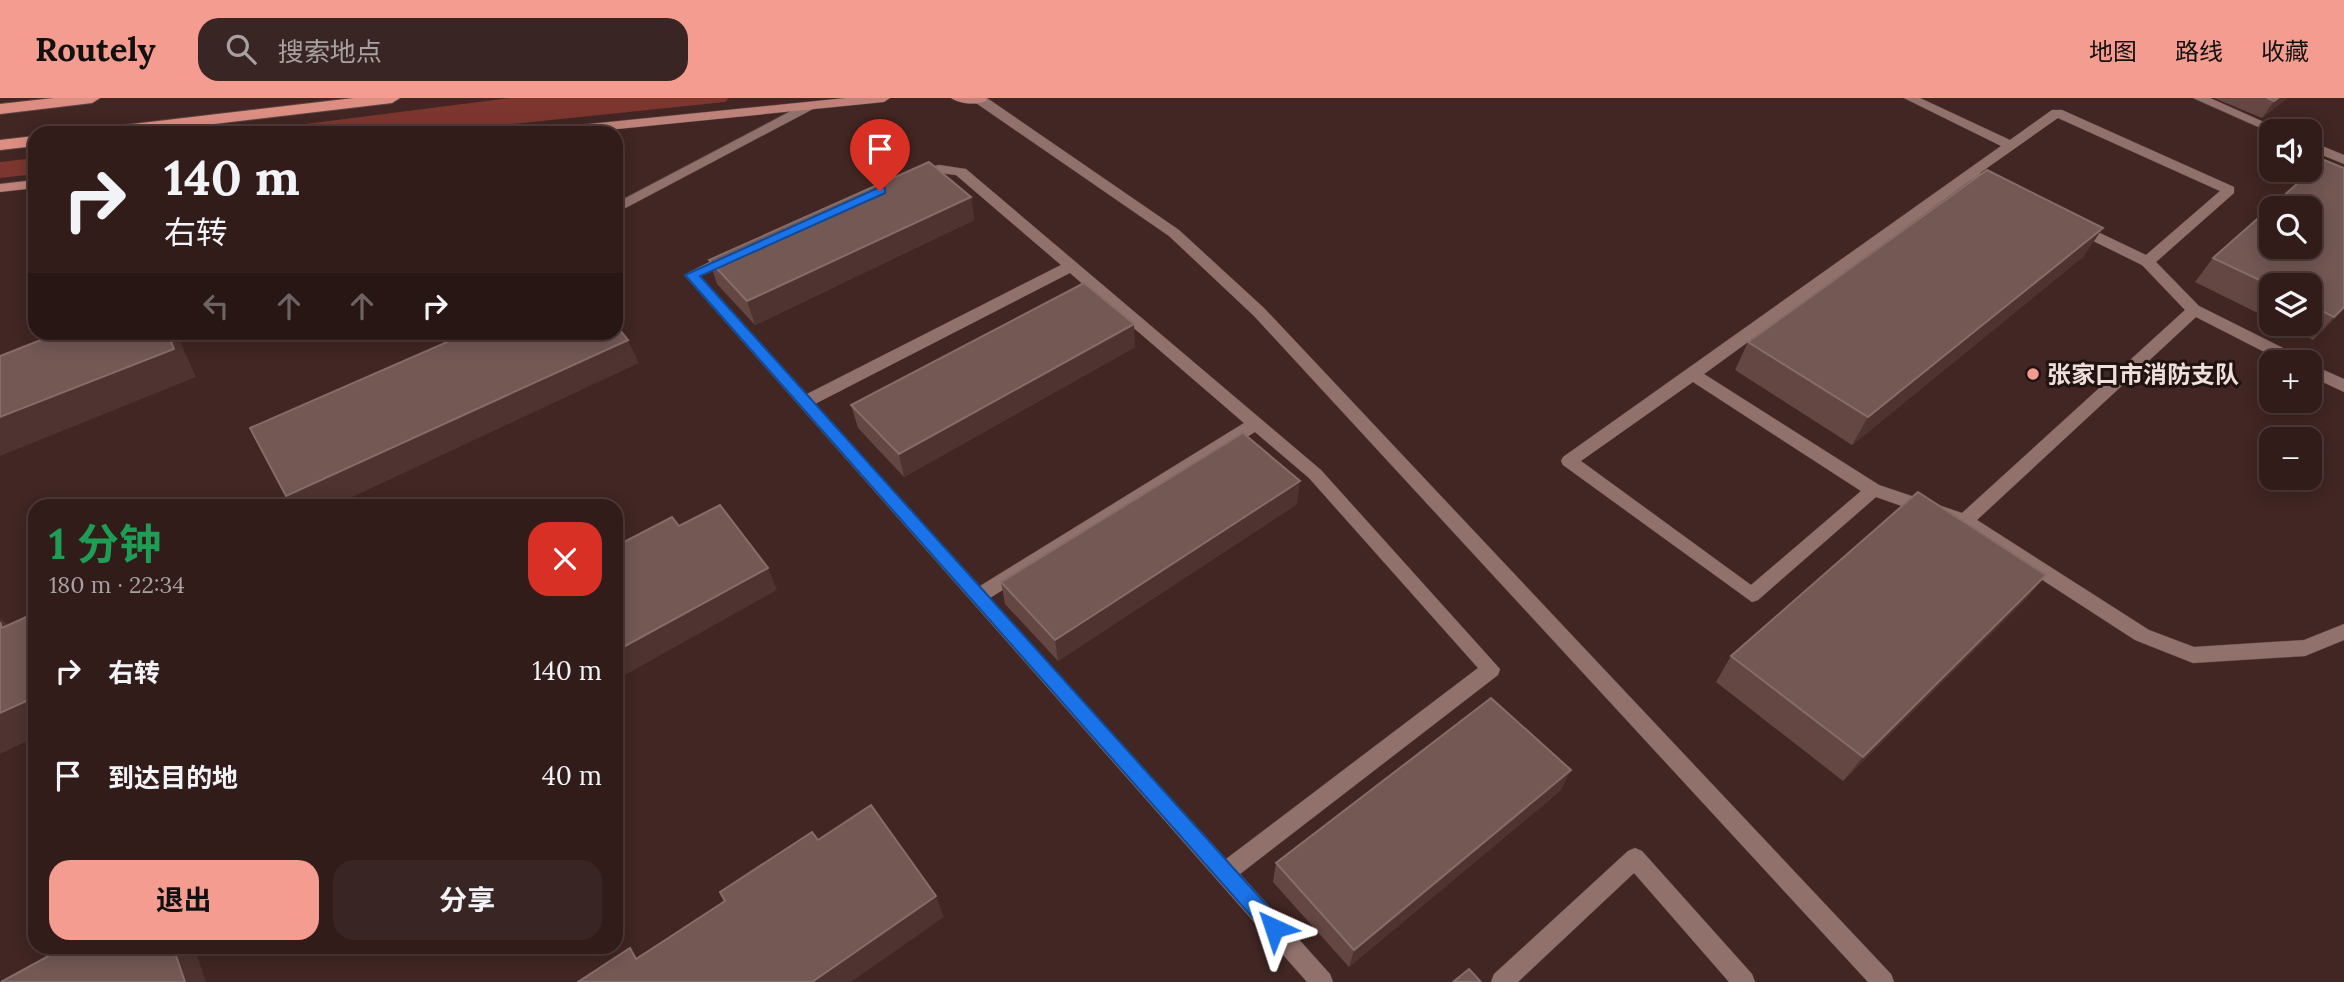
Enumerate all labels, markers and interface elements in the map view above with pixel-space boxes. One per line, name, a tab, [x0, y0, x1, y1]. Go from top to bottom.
search box	[198, 18, 688, 81]
text: Routely	[35, 28, 156, 70]
icon: search	[222, 30, 260, 68]
text: 搜索地点	[278, 35, 382, 68]
text: 地图	[2089, 36, 2137, 67]
text: 路线	[2175, 36, 2223, 67]
text: 收藏	[2261, 36, 2309, 67]
pin	[850, 119, 910, 191]
map controls	[2259, 119, 2322, 490]
button: sound	[2259, 119, 2322, 182]
icon: arrive	[861, 130, 899, 168]
text: 140 m	[164, 146, 300, 208]
icon: right	[49, 154, 140, 245]
button: search	[2259, 196, 2322, 259]
text: 右转	[164, 212, 228, 253]
button: layers	[2259, 273, 2322, 336]
icon: left	[197, 287, 235, 325]
icon: ahead	[270, 287, 308, 325]
icon: ahead	[343, 287, 381, 325]
icon: right	[416, 287, 454, 325]
button: +	[2259, 350, 2322, 413]
place label: 张家口市消防支队	[2047, 359, 2239, 390]
marker: 张家口市消防支队	[2025, 366, 2041, 382]
button: −	[2259, 427, 2322, 490]
text: 1 分钟	[49, 517, 161, 571]
button: close	[528, 522, 602, 596]
text: 180 m · 22:34	[49, 570, 185, 599]
icon: right	[49, 652, 87, 690]
text: 140 m	[532, 654, 602, 687]
text: 右转	[108, 656, 160, 689]
icon: arrive	[49, 757, 87, 795]
text: 40 m	[542, 759, 602, 792]
text: 到达目的地	[108, 761, 238, 794]
button: 退出	[49, 860, 319, 940]
button: 分享	[333, 860, 602, 940]
position arrow	[1237, 891, 1311, 965]

